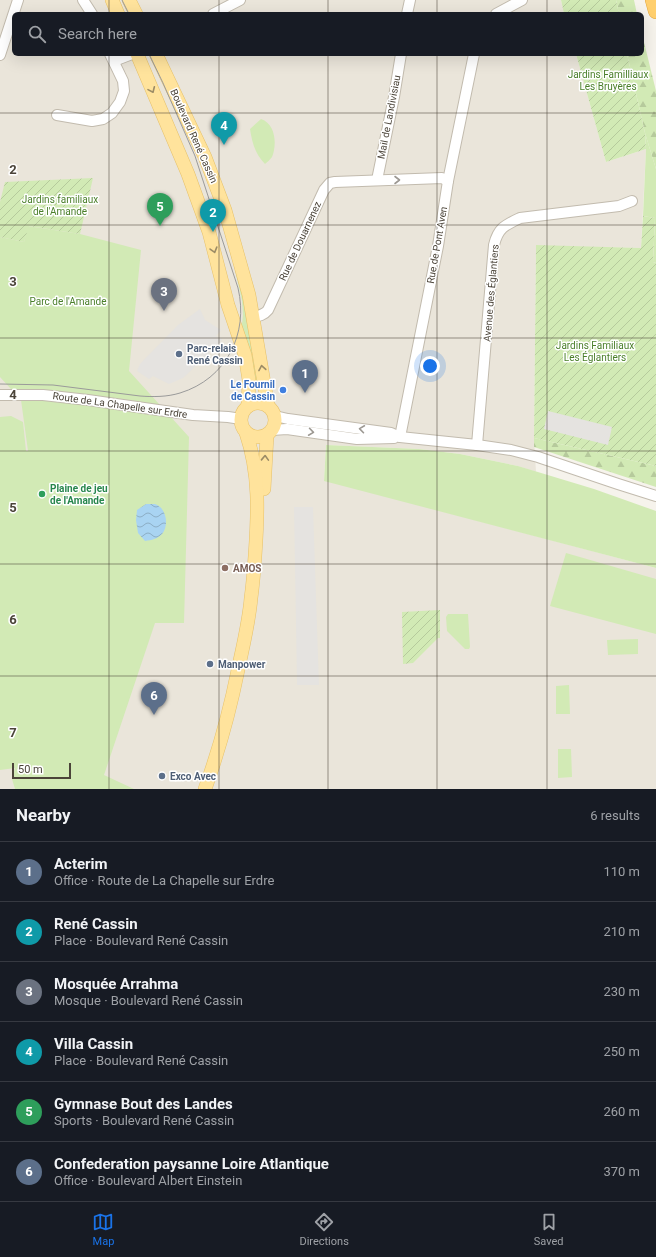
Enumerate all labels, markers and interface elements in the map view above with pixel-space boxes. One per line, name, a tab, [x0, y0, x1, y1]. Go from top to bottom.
search box	[12, 12, 644, 56]
icon: search	[26, 23, 48, 45]
text: Search here	[58, 25, 137, 43]
park label: Jardins Familliaux Les Bruyères	[568, 69, 648, 92]
street label: Mail de Landivisiau	[375, 74, 403, 160]
one-way arrow	[148, 86, 156, 93]
street label: Boulevard René Cassin	[168, 87, 220, 185]
pin: 4	[211, 112, 237, 145]
text: 2	[9, 162, 17, 177]
one-way arrow	[394, 176, 400, 184]
pin: 5	[147, 193, 173, 226]
park label: Jardins familiaux de l'Amande	[22, 194, 98, 217]
pin: 2	[200, 199, 226, 232]
street label: Rue de Douarnenez	[277, 200, 323, 282]
street label: Rue de Pont Aven	[425, 206, 449, 284]
street label: Avenue des Églantiers	[480, 244, 501, 342]
one-way arrow	[209, 246, 218, 253]
text: 3	[9, 274, 17, 289]
pin: 3	[151, 278, 177, 311]
park label: Parc de l'Amande	[30, 296, 106, 307]
park label: Jardins Familiaux Les Églantiers	[556, 340, 634, 363]
place label: Parc-relais René Cassin	[187, 343, 243, 366]
marker: Parc-relais René Cassin	[174, 349, 184, 359]
your location	[420, 356, 440, 376]
pin: 1	[292, 360, 318, 393]
one-way arrow	[258, 365, 267, 371]
place label: Le Fournil de Cassin	[231, 379, 275, 402]
marker: Le Fournil de Cassin	[278, 385, 288, 395]
text: 4	[9, 387, 17, 402]
street label: Route de La Chapelle sur Erdre	[52, 390, 188, 420]
one-way arrow	[359, 425, 365, 434]
one-way arrow	[308, 427, 314, 436]
one-way arrow	[261, 455, 270, 461]
place label: Plaine de jeu de l'Amande	[50, 483, 108, 506]
marker: Plaine de jeu de l'Amande	[37, 489, 47, 499]
text: 5	[9, 500, 17, 515]
marker: AMOS	[220, 563, 230, 573]
place label: AMOS	[233, 563, 262, 574]
text: 6	[9, 612, 17, 627]
marker: Manpower	[205, 659, 215, 669]
place label: Manpower	[218, 659, 266, 670]
pin: 6	[141, 682, 167, 715]
text: 7	[9, 725, 17, 740]
scale bar	[12, 761, 71, 780]
text: 50 m	[18, 763, 43, 776]
marker: Exco Avec	[157, 771, 167, 781]
place label: Exco Avec	[170, 771, 216, 782]
text: Nearby	[16, 805, 71, 825]
text: 6 results	[590, 808, 640, 823]
text: Acterim	[54, 855, 108, 873]
text: 1	[25, 864, 33, 879]
text: 110 m	[603, 864, 640, 879]
text: Office · Route de La Chapelle sur Erdre	[54, 873, 274, 888]
text: René Cassin	[54, 915, 138, 933]
text: 2	[25, 924, 33, 939]
text: 210 m	[603, 924, 640, 939]
text: Place · Boulevard René Cassin	[54, 933, 228, 948]
text: Mosquée Arrahma	[54, 975, 178, 993]
text: 3	[25, 984, 33, 999]
text: 230 m	[603, 984, 640, 999]
text: Mosque · Boulevard René Cassin	[54, 993, 243, 1008]
text: Villa Cassin	[54, 1035, 133, 1053]
text: 4	[25, 1044, 33, 1059]
text: 250 m	[603, 1044, 640, 1059]
text: Place · Boulevard René Cassin	[54, 1053, 228, 1068]
text: Gymnase Bout des Landes	[54, 1095, 233, 1113]
text: 5	[25, 1104, 33, 1119]
text: 260 m	[603, 1104, 640, 1119]
text: Sports · Boulevard René Cassin	[54, 1113, 234, 1128]
text: Confederation paysanne Loire Atlantique	[54, 1155, 329, 1173]
text: 6	[25, 1164, 33, 1179]
text: 370 m	[603, 1164, 640, 1179]
text: Office · Boulevard Albert Einstein	[54, 1173, 242, 1188]
tab: Map	[92, 1211, 114, 1248]
tab: Directions	[299, 1211, 349, 1248]
tab: Saved	[534, 1211, 564, 1248]

